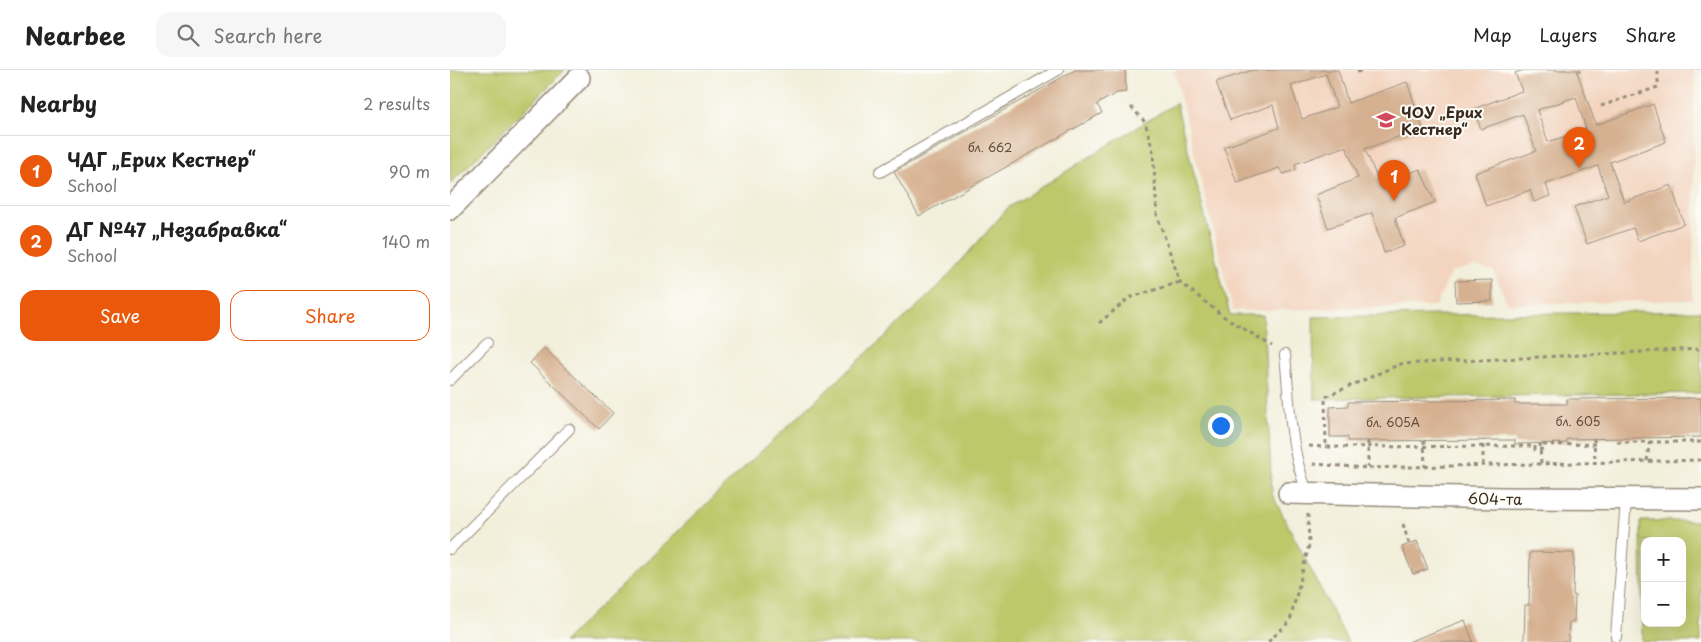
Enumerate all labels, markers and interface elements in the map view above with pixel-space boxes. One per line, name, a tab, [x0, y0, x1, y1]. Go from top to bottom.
search box	[156, 12, 506, 57]
text: Nearbee	[25, 17, 126, 53]
icon: search	[174, 21, 202, 49]
text: Search here	[214, 21, 322, 49]
text: Map	[1473, 21, 1512, 48]
text: Layers	[1540, 21, 1597, 48]
text: Share	[1625, 21, 1676, 48]
text: Nearby	[20, 87, 97, 119]
text: 2 results	[363, 91, 430, 115]
place label: ЧОУ „Ерих Кестнер“	[1401, 100, 1483, 140]
school or university icon: ЧОУ „Ерих Кестнер“	[1375, 109, 1397, 131]
pin: 2	[1563, 127, 1595, 168]
house number: бл. 662	[968, 138, 1012, 156]
text: ЧДГ „Ерих Кестнер“	[67, 145, 256, 173]
text: 1	[32, 159, 40, 183]
text: 90 m	[389, 159, 430, 183]
pin: 1	[1378, 160, 1410, 201]
text: School	[67, 173, 117, 197]
text: ДГ №47 „Незабравка“	[67, 215, 287, 243]
text: 2	[30, 229, 42, 253]
text: 140 m	[382, 229, 430, 253]
text: School	[67, 243, 117, 267]
button: Save	[20, 290, 220, 341]
button: Share	[230, 290, 430, 341]
house number: бл. 605	[1556, 412, 1600, 430]
your location	[1208, 413, 1234, 439]
house number: бл. 605А	[1366, 413, 1420, 431]
street label: 604-та	[1468, 486, 1523, 510]
map controls	[1641, 537, 1686, 627]
button: +	[1641, 537, 1686, 582]
button: −	[1641, 582, 1686, 627]

